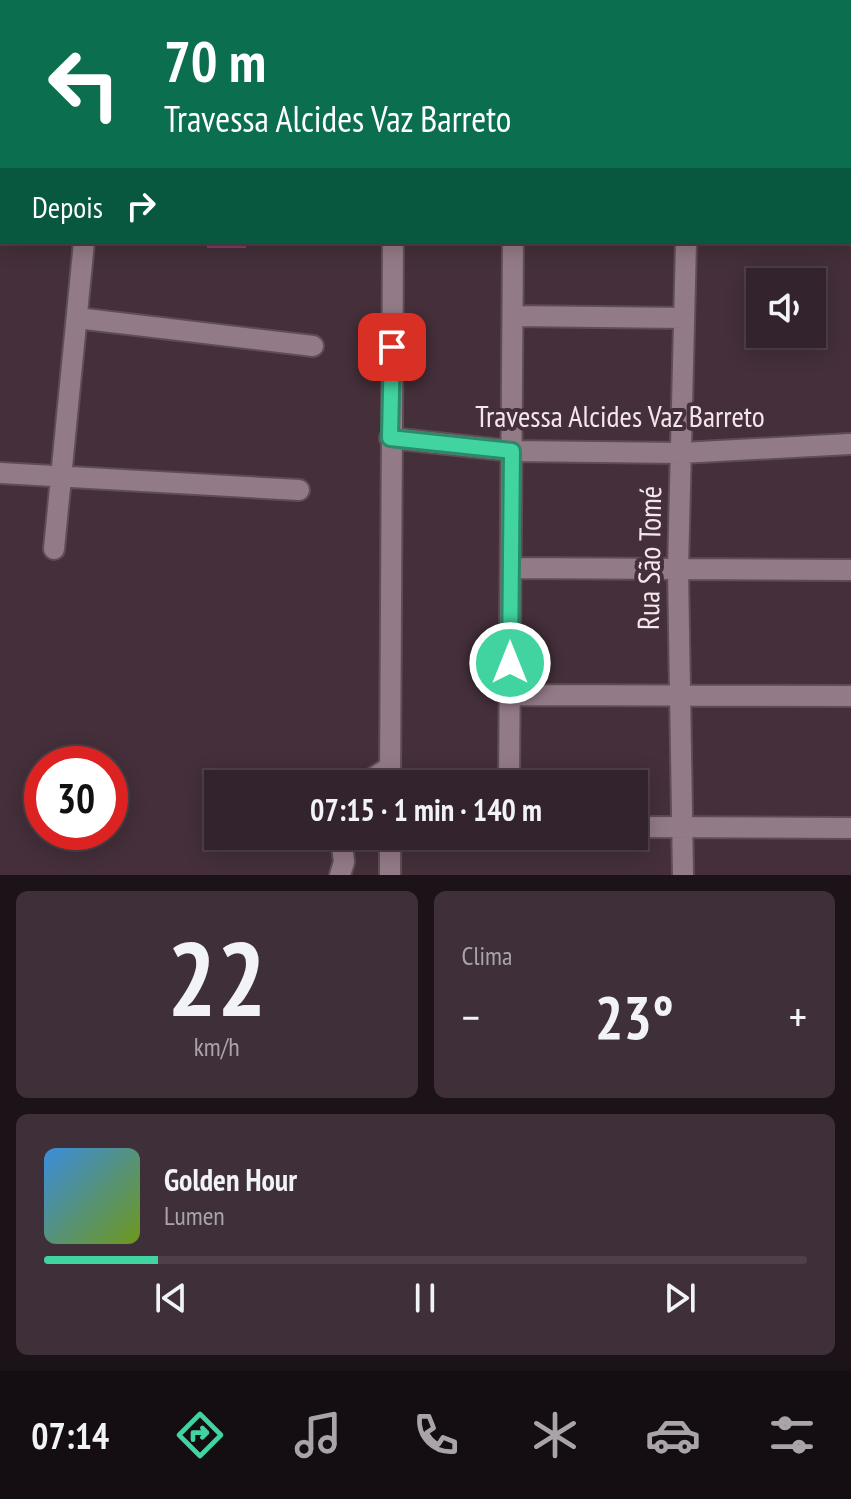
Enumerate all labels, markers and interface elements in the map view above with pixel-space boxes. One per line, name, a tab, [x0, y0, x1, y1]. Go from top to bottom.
text: 70 m	[164, 25, 266, 97]
icon: left	[32, 32, 136, 136]
text: Travessa Alcides Vaz Barreto	[164, 95, 511, 142]
icon: right	[119, 184, 163, 228]
text: Depois	[32, 187, 103, 226]
map controls	[746, 268, 826, 348]
button: sound	[746, 268, 826, 348]
pin	[358, 313, 426, 381]
icon: arrive	[370, 325, 414, 369]
street label: Travessa Alcides Vaz Barreto	[475, 396, 765, 435]
street label: Rua São Tomé	[628, 485, 669, 630]
position arrow	[468, 621, 552, 705]
speed limit sign: 30	[24, 746, 128, 850]
text: 07:15 · 1 min · 140 m	[310, 790, 542, 829]
text: 22	[167, 910, 266, 1045]
text: Clima	[462, 939, 512, 972]
text: 23°	[595, 978, 674, 1056]
text: −	[462, 988, 480, 1045]
text: +	[789, 988, 807, 1045]
text: km/h	[194, 1030, 240, 1063]
text: Golden Hour	[164, 1160, 297, 1199]
text: Lumen	[164, 1199, 225, 1232]
icon: previous	[149, 1276, 193, 1320]
icon: pause	[403, 1276, 447, 1320]
icon: next	[658, 1276, 702, 1320]
icon: directions	[172, 1407, 228, 1463]
icon: music	[290, 1407, 346, 1463]
icon: phone	[408, 1407, 464, 1463]
icon: climate	[527, 1407, 583, 1463]
icon: car	[645, 1407, 701, 1463]
icon: filters	[764, 1407, 820, 1463]
text: 07:14	[31, 1412, 109, 1459]

